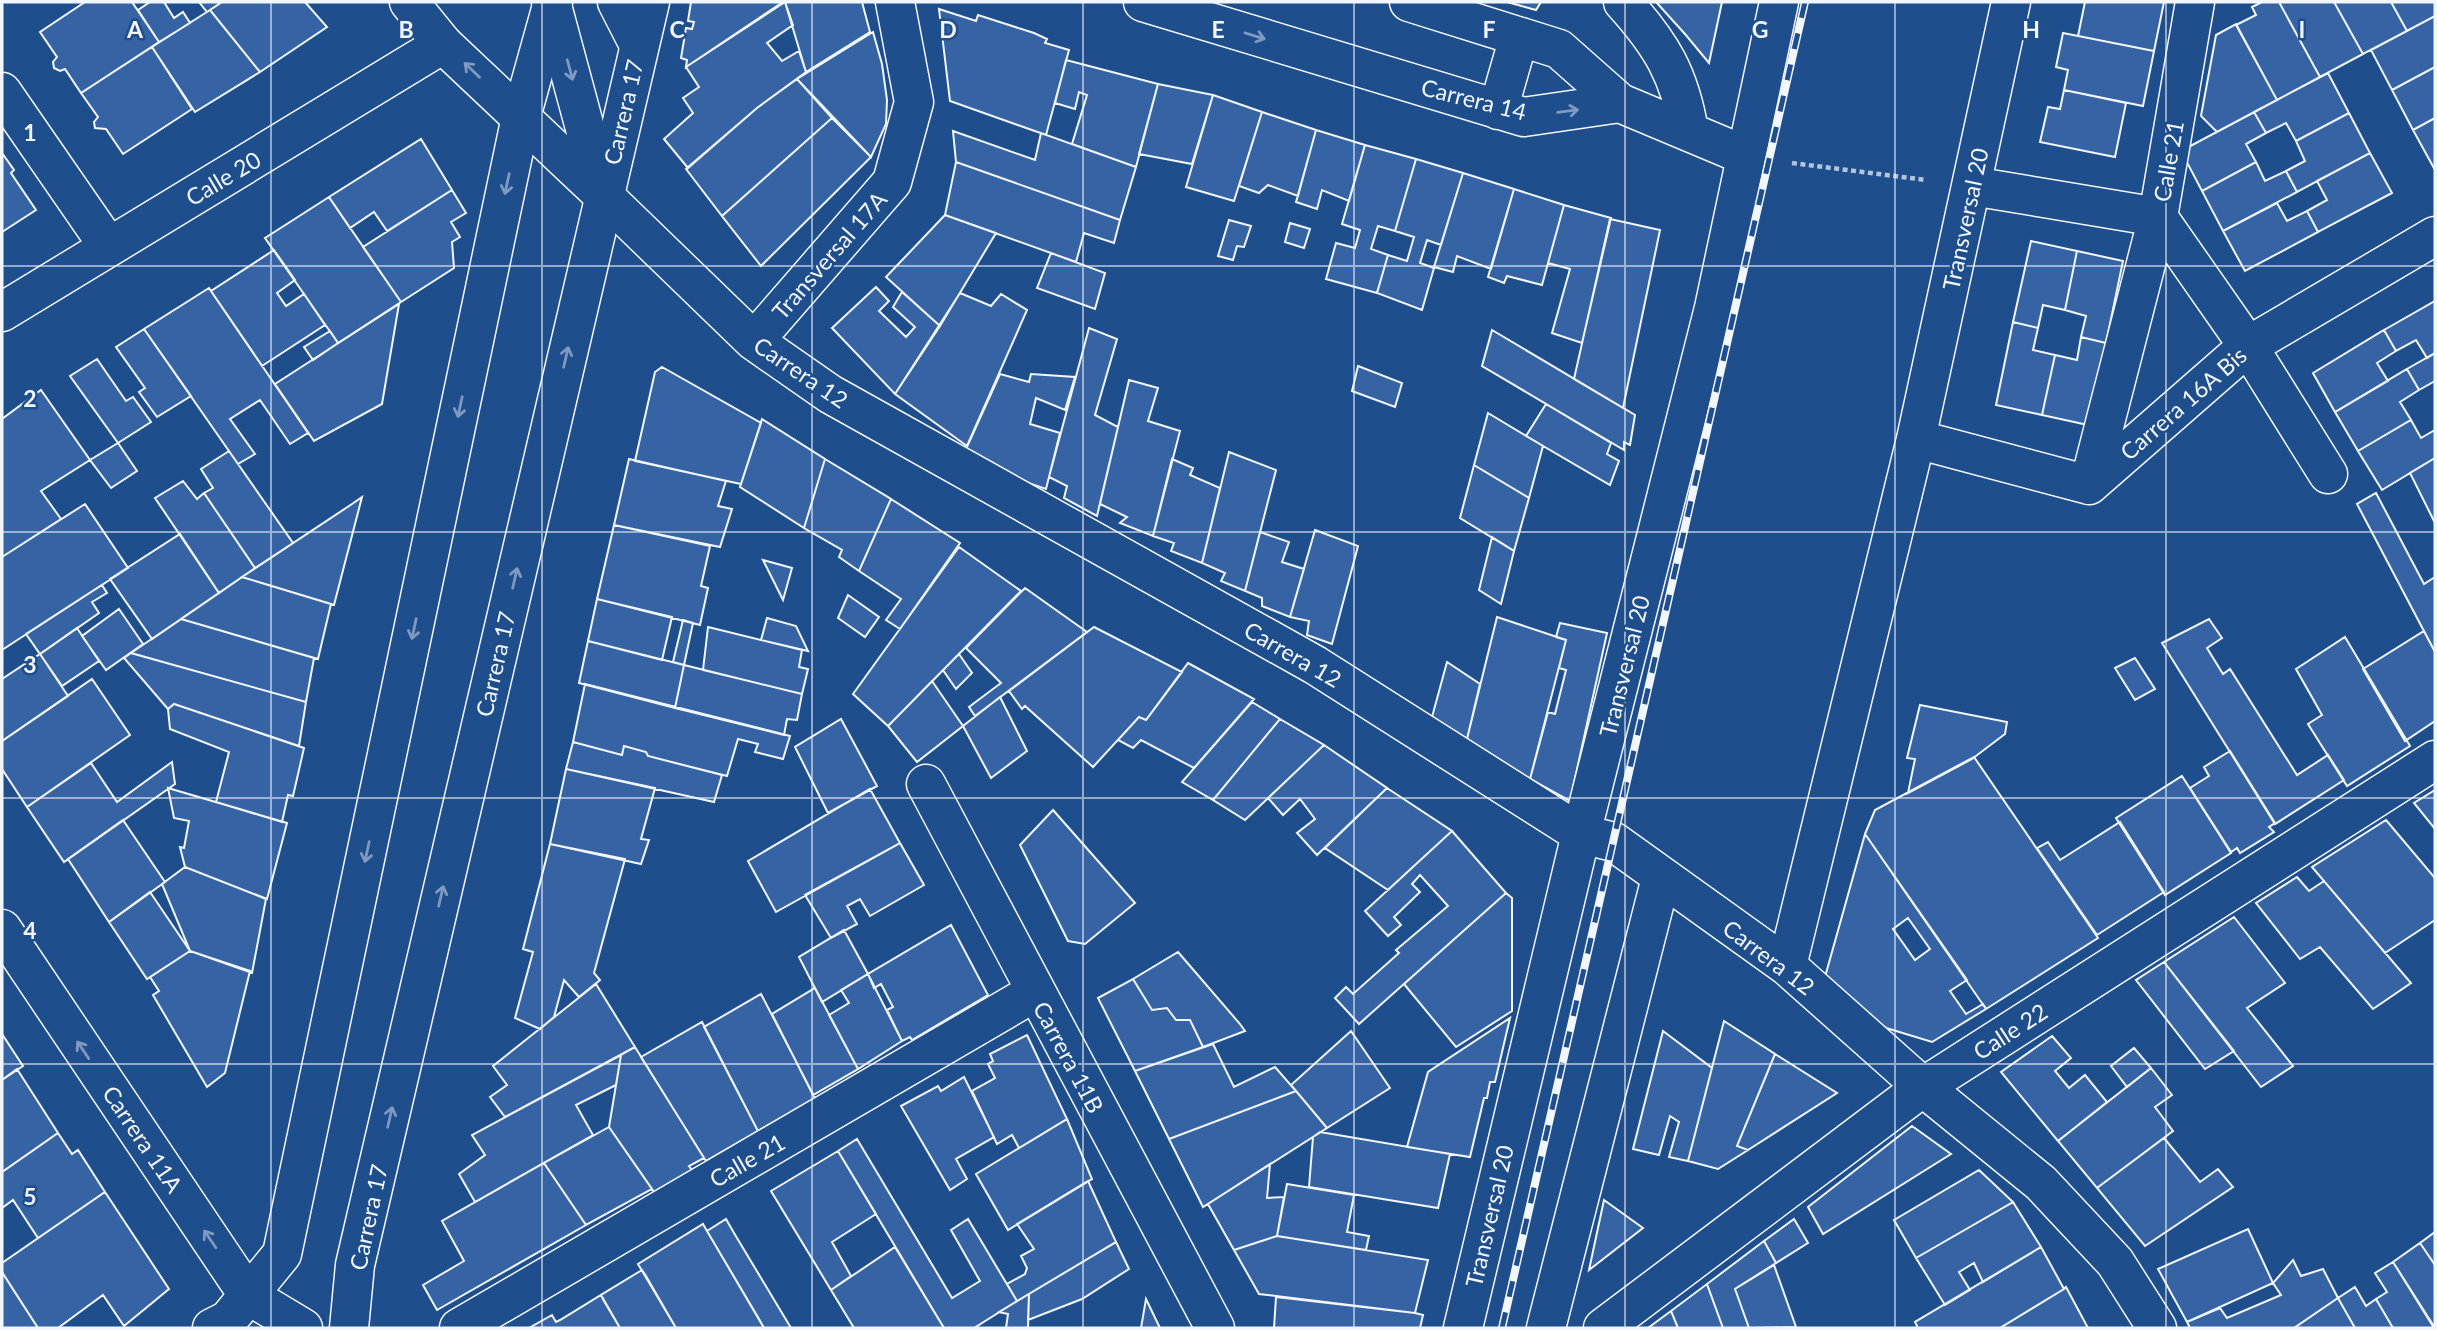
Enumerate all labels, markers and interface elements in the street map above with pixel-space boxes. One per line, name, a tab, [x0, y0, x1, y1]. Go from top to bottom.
text: A	[126, 15, 144, 43]
text: B	[398, 15, 414, 43]
text: C	[669, 15, 685, 43]
text: D	[939, 15, 957, 43]
text: E	[1211, 15, 1225, 43]
text: F	[1482, 15, 1496, 43]
text: G	[1752, 15, 1768, 43]
text: H	[2022, 15, 2040, 43]
text: I	[2299, 15, 2305, 43]
one-way arrow	[1243, 30, 1265, 43]
street label: Carrera 17	[597, 57, 649, 167]
one-way arrow	[564, 59, 577, 81]
one-way arrow	[463, 62, 480, 79]
street label: Carrera 14	[1419, 72, 1529, 126]
one-way arrow	[1556, 104, 1579, 117]
text: 1	[23, 118, 37, 146]
street label: Calle 21	[2147, 118, 2189, 204]
street label: Calle 20	[180, 145, 266, 211]
street label: Transversal 20	[1936, 145, 1994, 293]
one-way arrow	[500, 172, 514, 195]
street label: Transversal 17A	[766, 185, 892, 325]
street label: Carrera 12	[749, 330, 853, 414]
street label: Carrera 16A Bis	[2114, 341, 2252, 465]
one-way arrow	[560, 346, 573, 369]
text: 2	[23, 384, 37, 412]
one-way arrow	[453, 395, 467, 418]
one-way arrow	[509, 568, 522, 590]
street label: Transversal 20	[1593, 592, 1655, 740]
street label: Carrera 17	[469, 609, 521, 719]
street label: Carrera 12	[1239, 615, 1347, 693]
one-way arrow	[406, 618, 419, 640]
text: 3	[23, 650, 37, 678]
one-way arrow	[359, 840, 373, 863]
one-way arrow	[435, 885, 448, 908]
street label: Carrera 12	[1718, 913, 1820, 1001]
text: 4	[23, 916, 37, 944]
street label: Carrera 11B	[1028, 996, 1110, 1118]
street label: Calle 22	[1968, 997, 2052, 1065]
one-way arrow	[76, 1041, 90, 1060]
street label: Carrera 11A	[97, 1080, 189, 1198]
one-way arrow	[383, 1106, 397, 1129]
street label: Calle 21	[704, 1127, 790, 1193]
street label: Transversal 20	[1459, 1142, 1519, 1290]
street label: Carrera 17	[343, 1162, 393, 1272]
text: 5	[23, 1182, 37, 1210]
one-way arrow	[203, 1230, 217, 1249]

